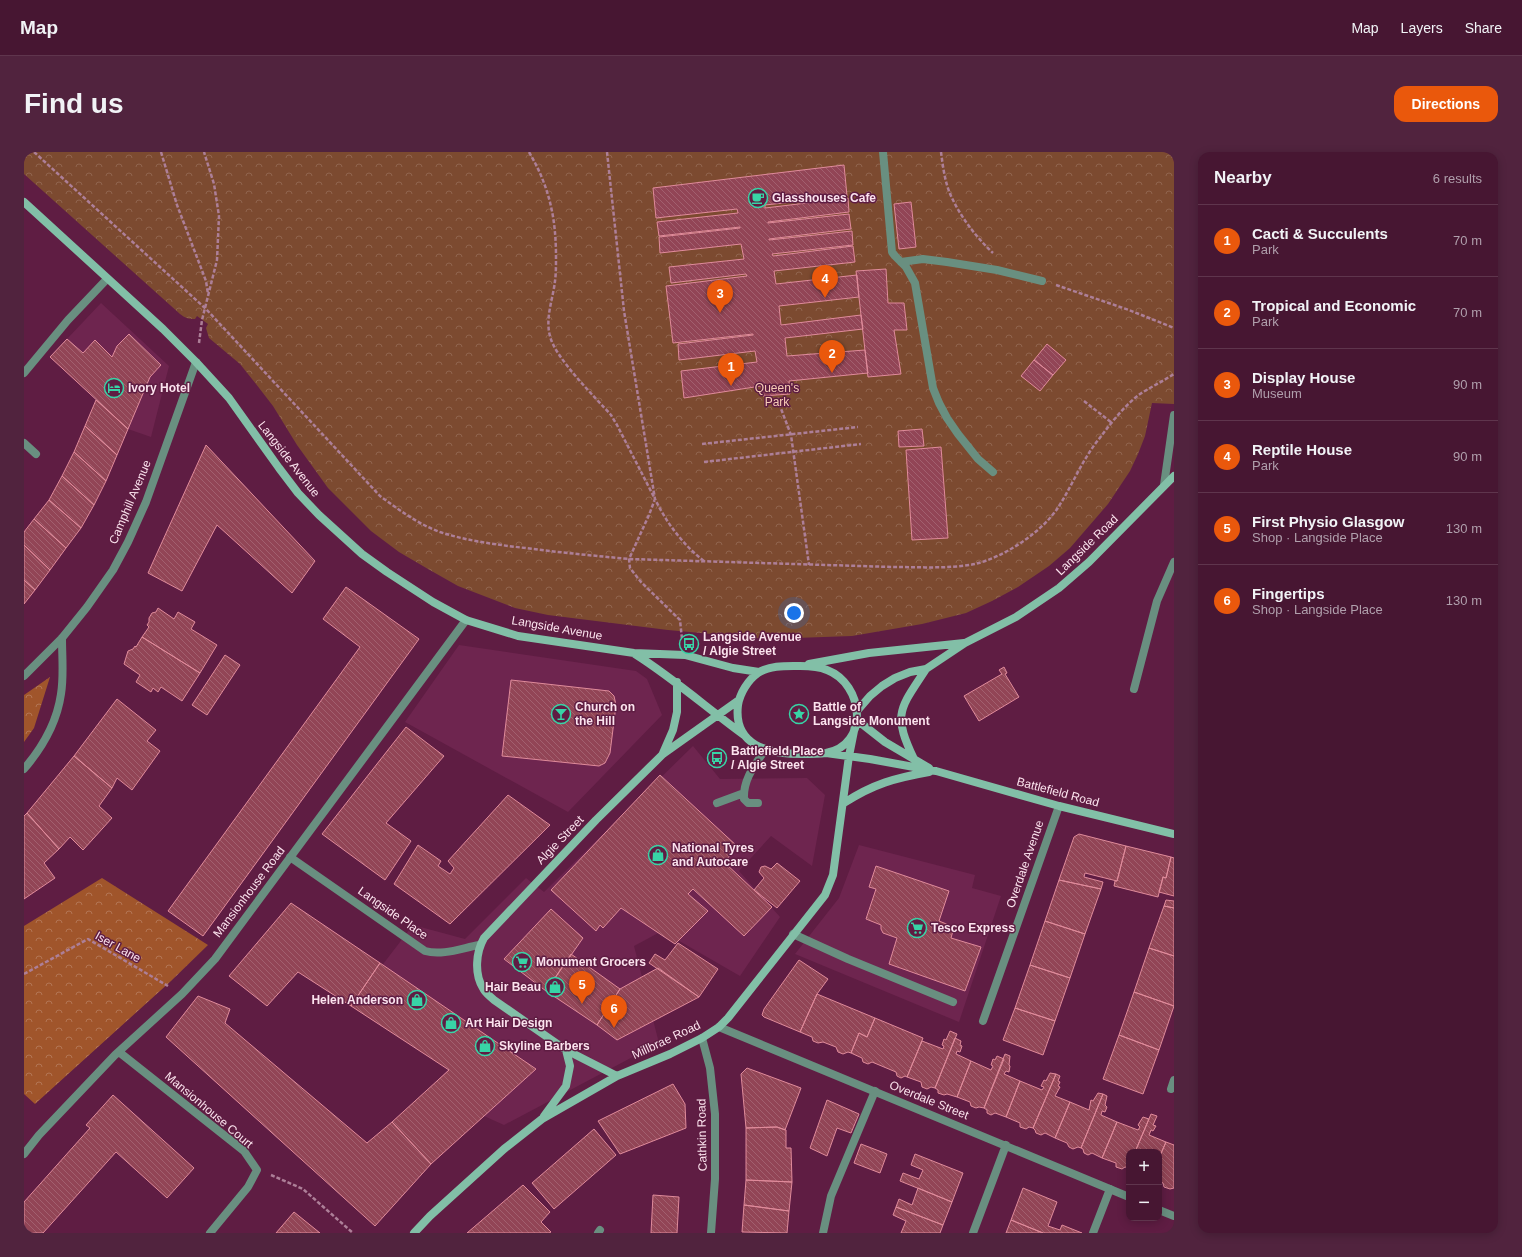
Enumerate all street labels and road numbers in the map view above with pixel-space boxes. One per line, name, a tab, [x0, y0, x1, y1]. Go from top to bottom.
street label: Langside Avenue	[255, 418, 323, 500]
street label: Camphill Avenue	[106, 458, 154, 546]
street label: Langside Road	[1053, 512, 1121, 578]
street label: Langside Avenue	[511, 613, 604, 643]
street label: Battlefield Road	[1015, 774, 1101, 810]
street label: Algie Street	[533, 812, 587, 867]
street label: Overdale Avenue	[1003, 818, 1047, 910]
street label: Mansionhouse Road	[210, 844, 288, 940]
street label: Langside Place	[355, 884, 431, 942]
street label: Iser Lane	[93, 929, 144, 965]
street label: Millbrae Road	[629, 1018, 703, 1062]
street label: Mansionhouse Court	[162, 1069, 256, 1151]
street label: Overdale Street	[887, 1078, 971, 1122]
street label: Cathkin Road	[694, 1099, 710, 1171]

